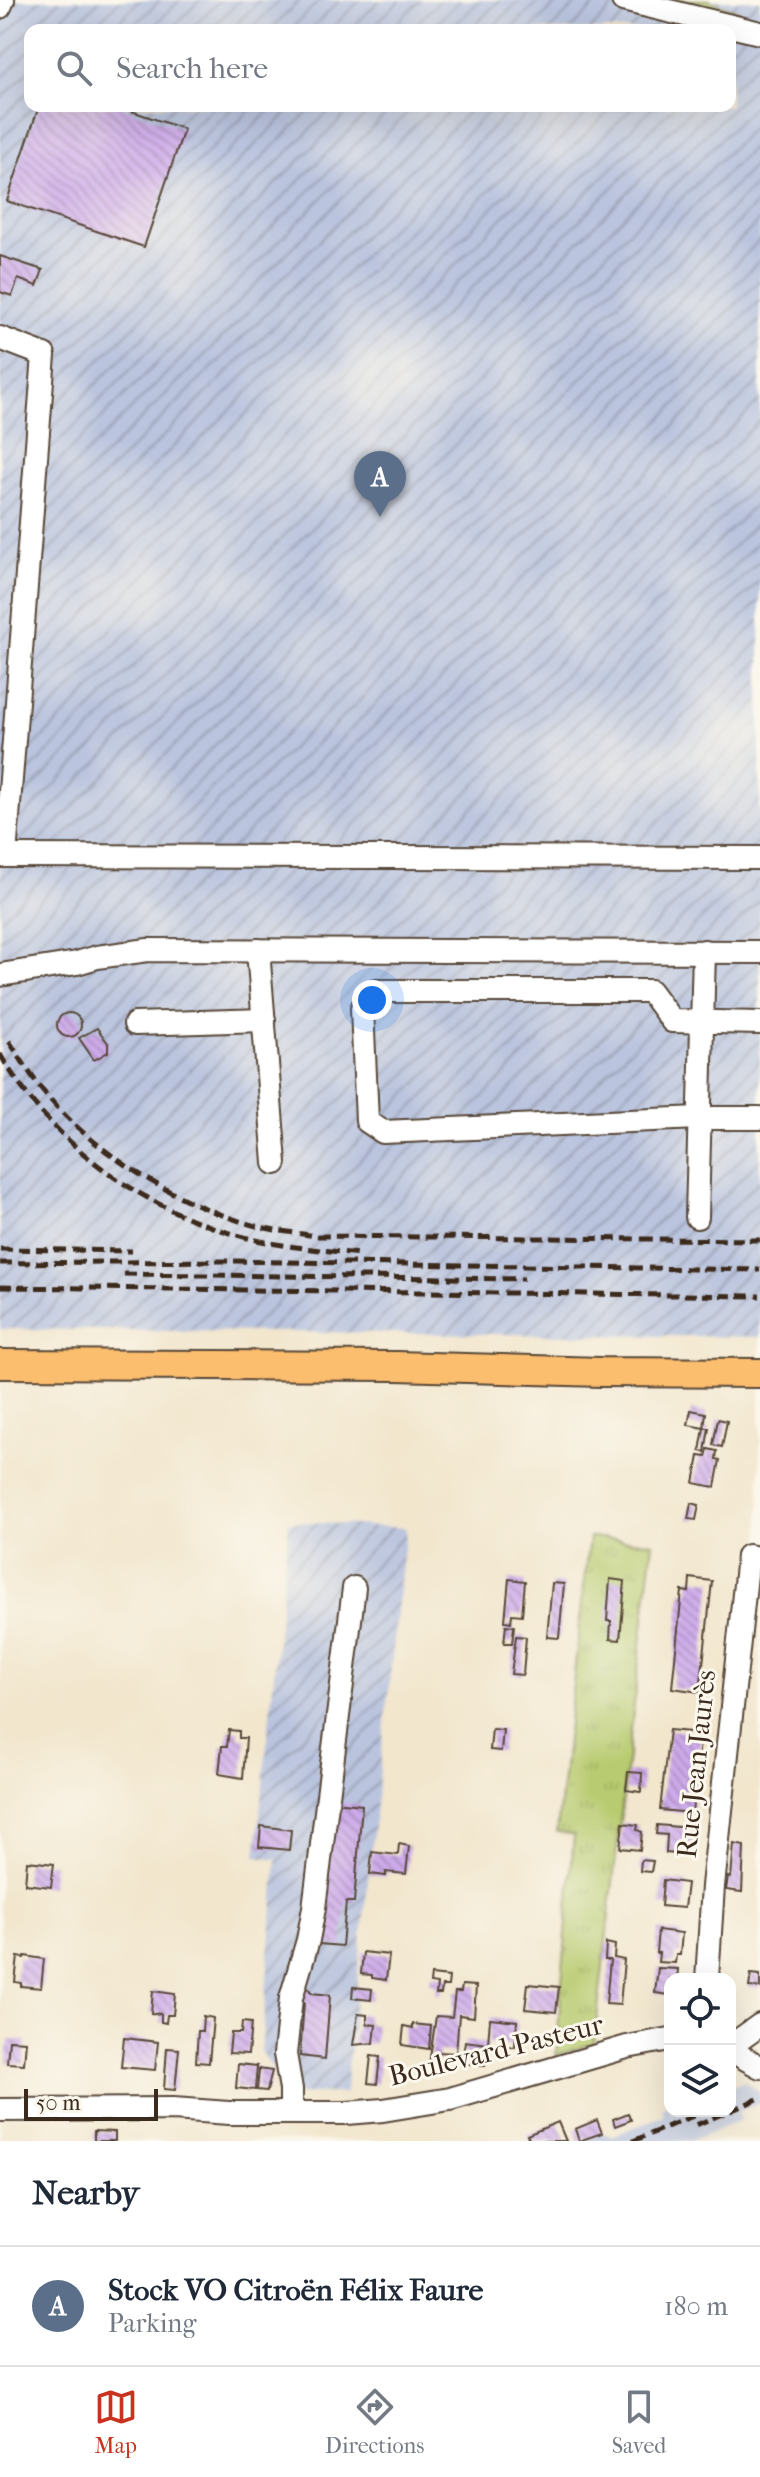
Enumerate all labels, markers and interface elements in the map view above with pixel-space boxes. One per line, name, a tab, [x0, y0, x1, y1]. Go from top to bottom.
search box	[24, 24, 736, 112]
icon: search	[52, 46, 96, 90]
text: Search here	[116, 51, 268, 86]
pin: A	[354, 451, 406, 517]
your location	[352, 980, 392, 1020]
street label: Rue Jean Jaurès	[670, 1668, 722, 1860]
map controls	[664, 1973, 736, 2117]
button: locate	[664, 1973, 736, 2045]
street label: Boulevard Pasteur	[385, 2007, 607, 2093]
button: layers	[664, 2045, 736, 2117]
scale bar	[24, 2085, 158, 2121]
text: 50 m	[36, 2090, 81, 2116]
text: Nearby	[32, 2173, 139, 2213]
text: Stock VO Citroën Félix Faure	[108, 2273, 483, 2308]
text: A	[50, 2291, 66, 2322]
text: 180 m	[664, 2291, 728, 2322]
text: Parking	[108, 2308, 196, 2339]
tab: Map	[94, 2385, 138, 2459]
tab: Directions	[325, 2385, 424, 2459]
tab: Saved	[612, 2385, 666, 2459]

